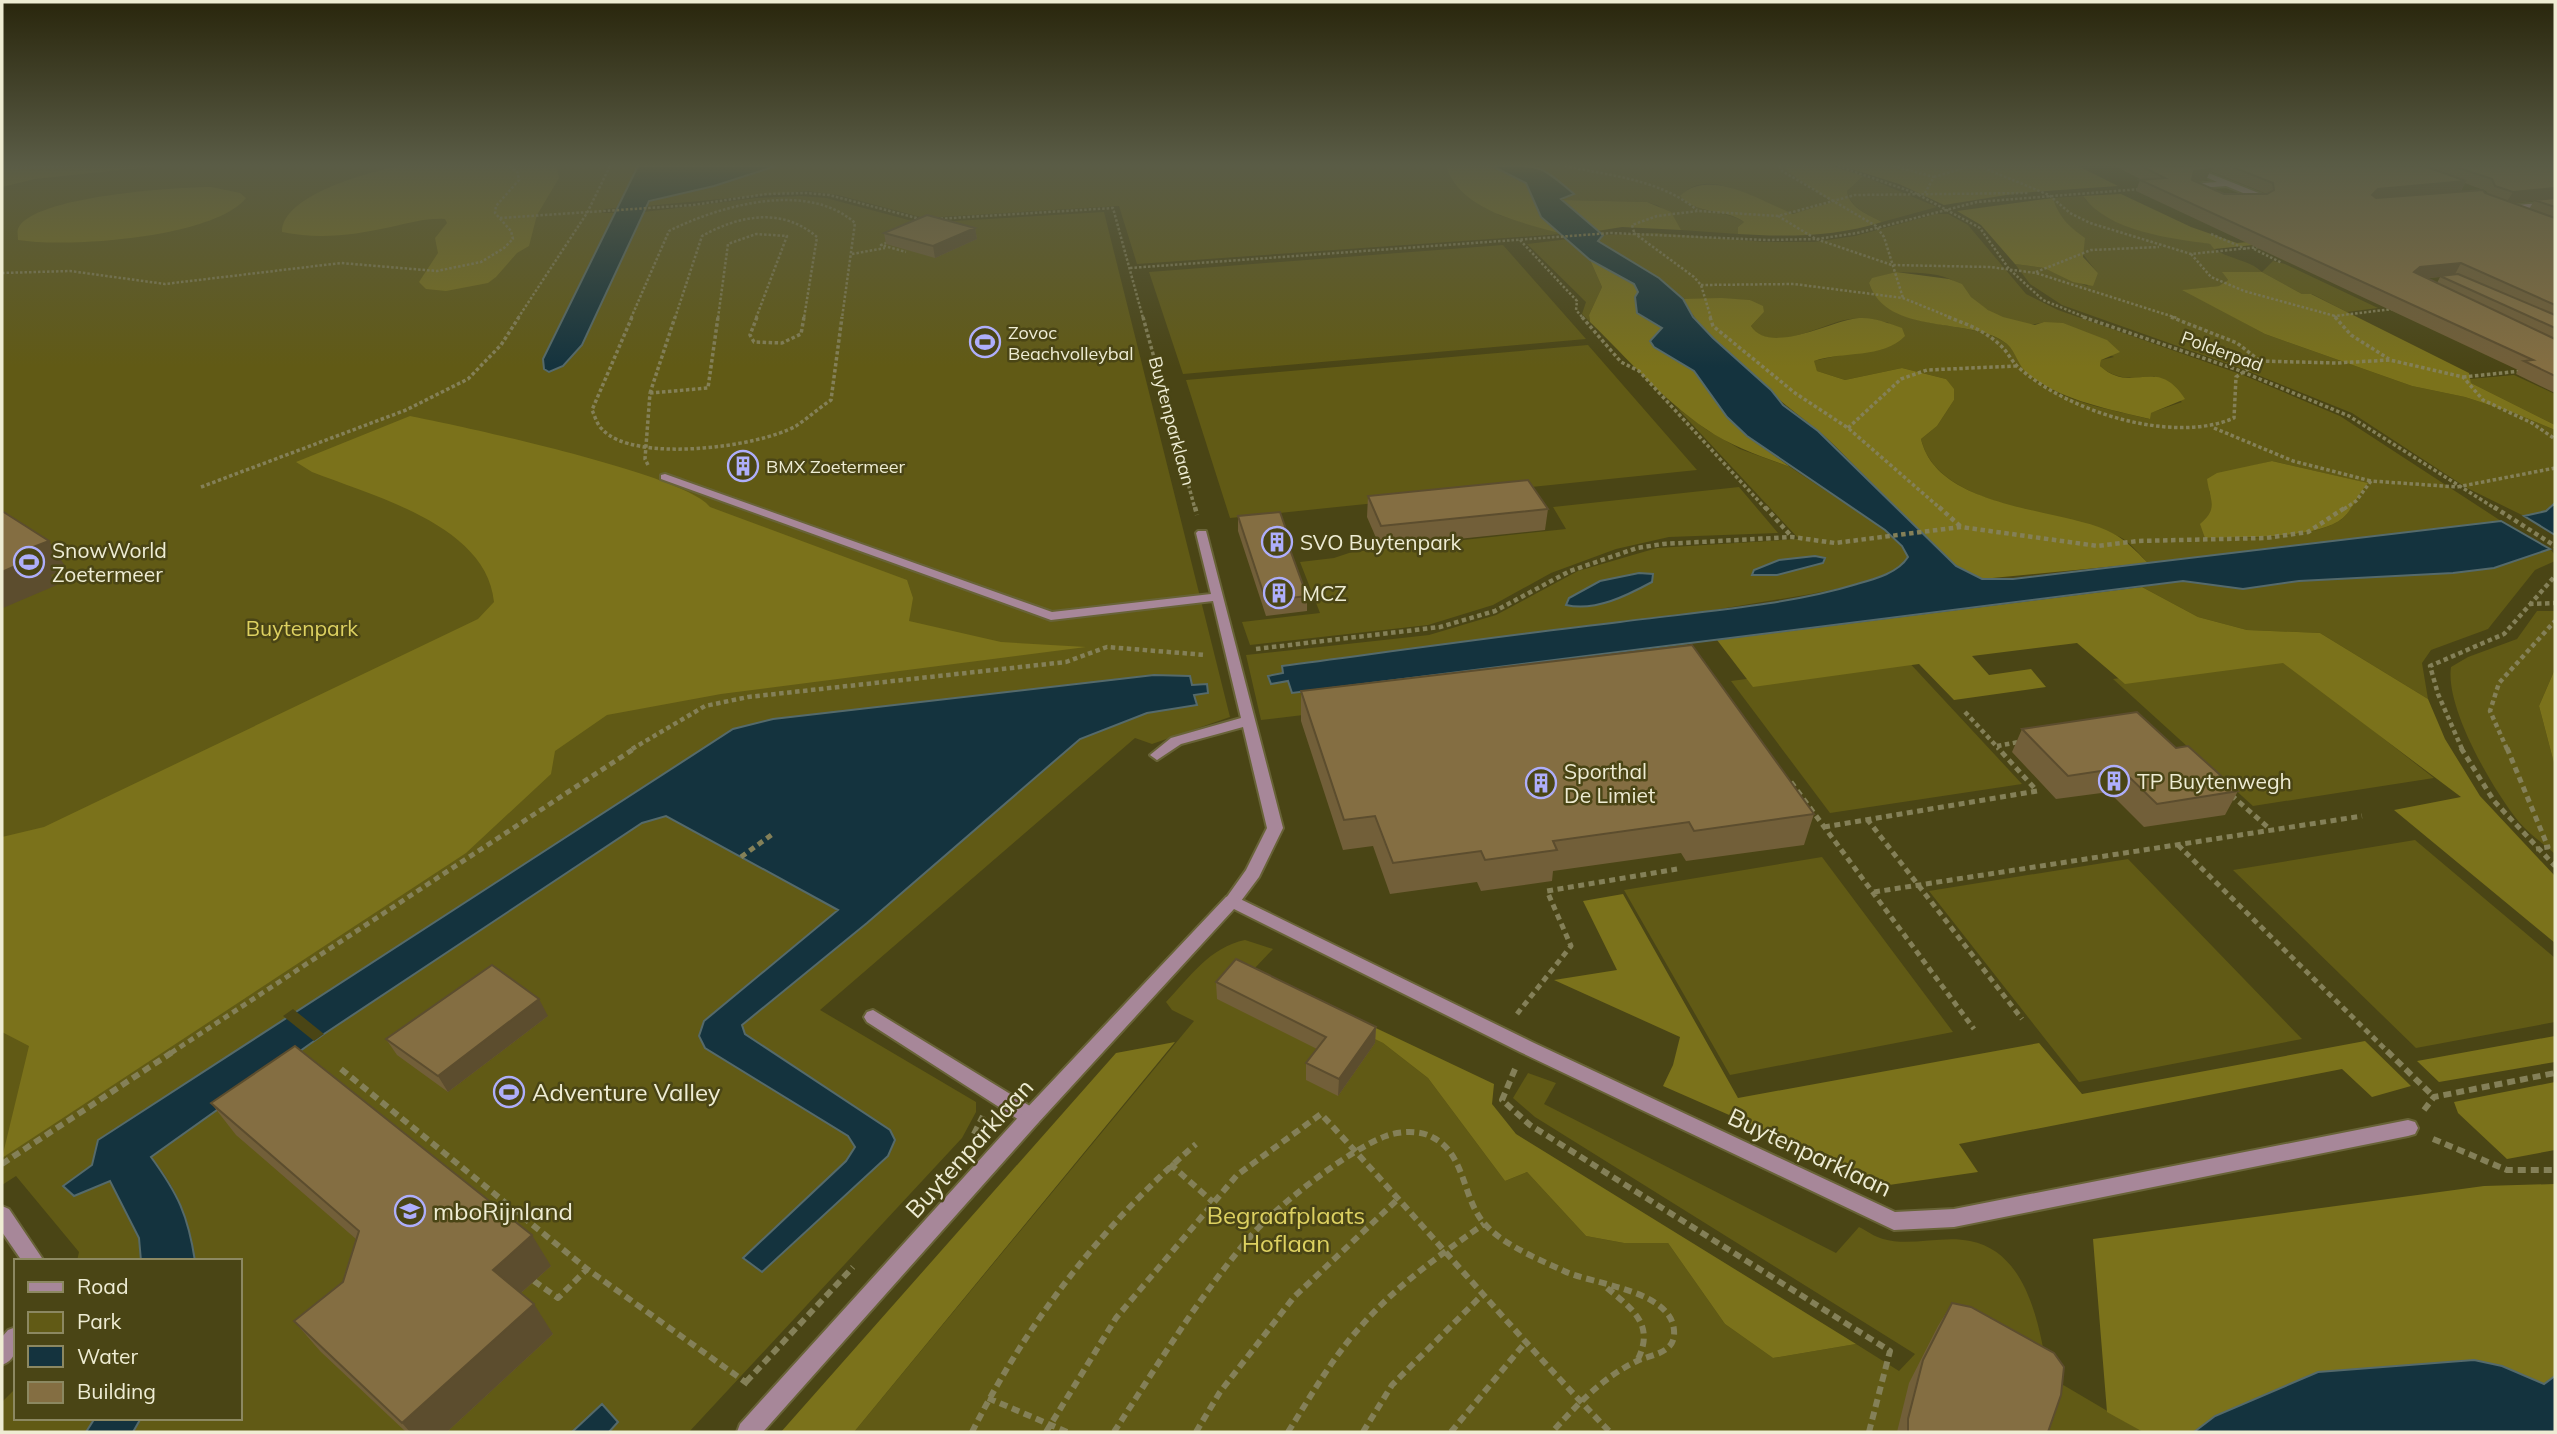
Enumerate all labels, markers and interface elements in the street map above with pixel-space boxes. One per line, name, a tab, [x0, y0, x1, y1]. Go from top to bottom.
place label: Zovoc Beachvolleybal	[1008, 321, 1134, 365]
sports icon: Zovoc Beachvolleybal	[968, 325, 1002, 359]
street label: Polderpad	[2178, 326, 2266, 376]
street label: Buytenparklaan	[1144, 354, 1200, 488]
building icon: BMX Zoetermeer	[726, 449, 760, 483]
place label: BMX Zoetermeer	[766, 455, 906, 478]
building icon: SVO Buytenpark	[1260, 525, 1294, 559]
place label: SVO Buytenpark	[1300, 529, 1461, 555]
place label: SnowWorld Zoetermeer	[52, 537, 167, 587]
sports icon: SnowWorld Zoetermeer	[12, 545, 46, 579]
building icon: MCZ	[1262, 576, 1296, 610]
place label: MCZ	[1302, 580, 1347, 606]
park label: Buytenpark	[246, 615, 358, 641]
place label: Sporthal De Limiet	[1564, 758, 1655, 808]
building icon: TP Buytenwegh	[2097, 764, 2131, 798]
building icon: Sporthal De Limiet	[1524, 766, 1558, 800]
place label: TP Buytenwegh	[2137, 768, 2292, 794]
street label: Buytenparklaan	[899, 1072, 1039, 1224]
sports icon: Adventure Valley	[492, 1075, 526, 1109]
place label: Adventure Valley	[532, 1077, 721, 1107]
street label: Buytenparklaan	[1723, 1101, 1897, 1203]
school or university icon: mboRijnland	[393, 1194, 427, 1228]
place label: mboRijnland	[433, 1196, 573, 1226]
park label: Begraafplaats Hoflaan	[1207, 1200, 1365, 1258]
legend	[14, 1259, 242, 1420]
text: Road	[77, 1273, 128, 1299]
text: Park	[77, 1308, 121, 1334]
text: Water	[77, 1343, 138, 1369]
text: Building	[77, 1378, 156, 1404]

